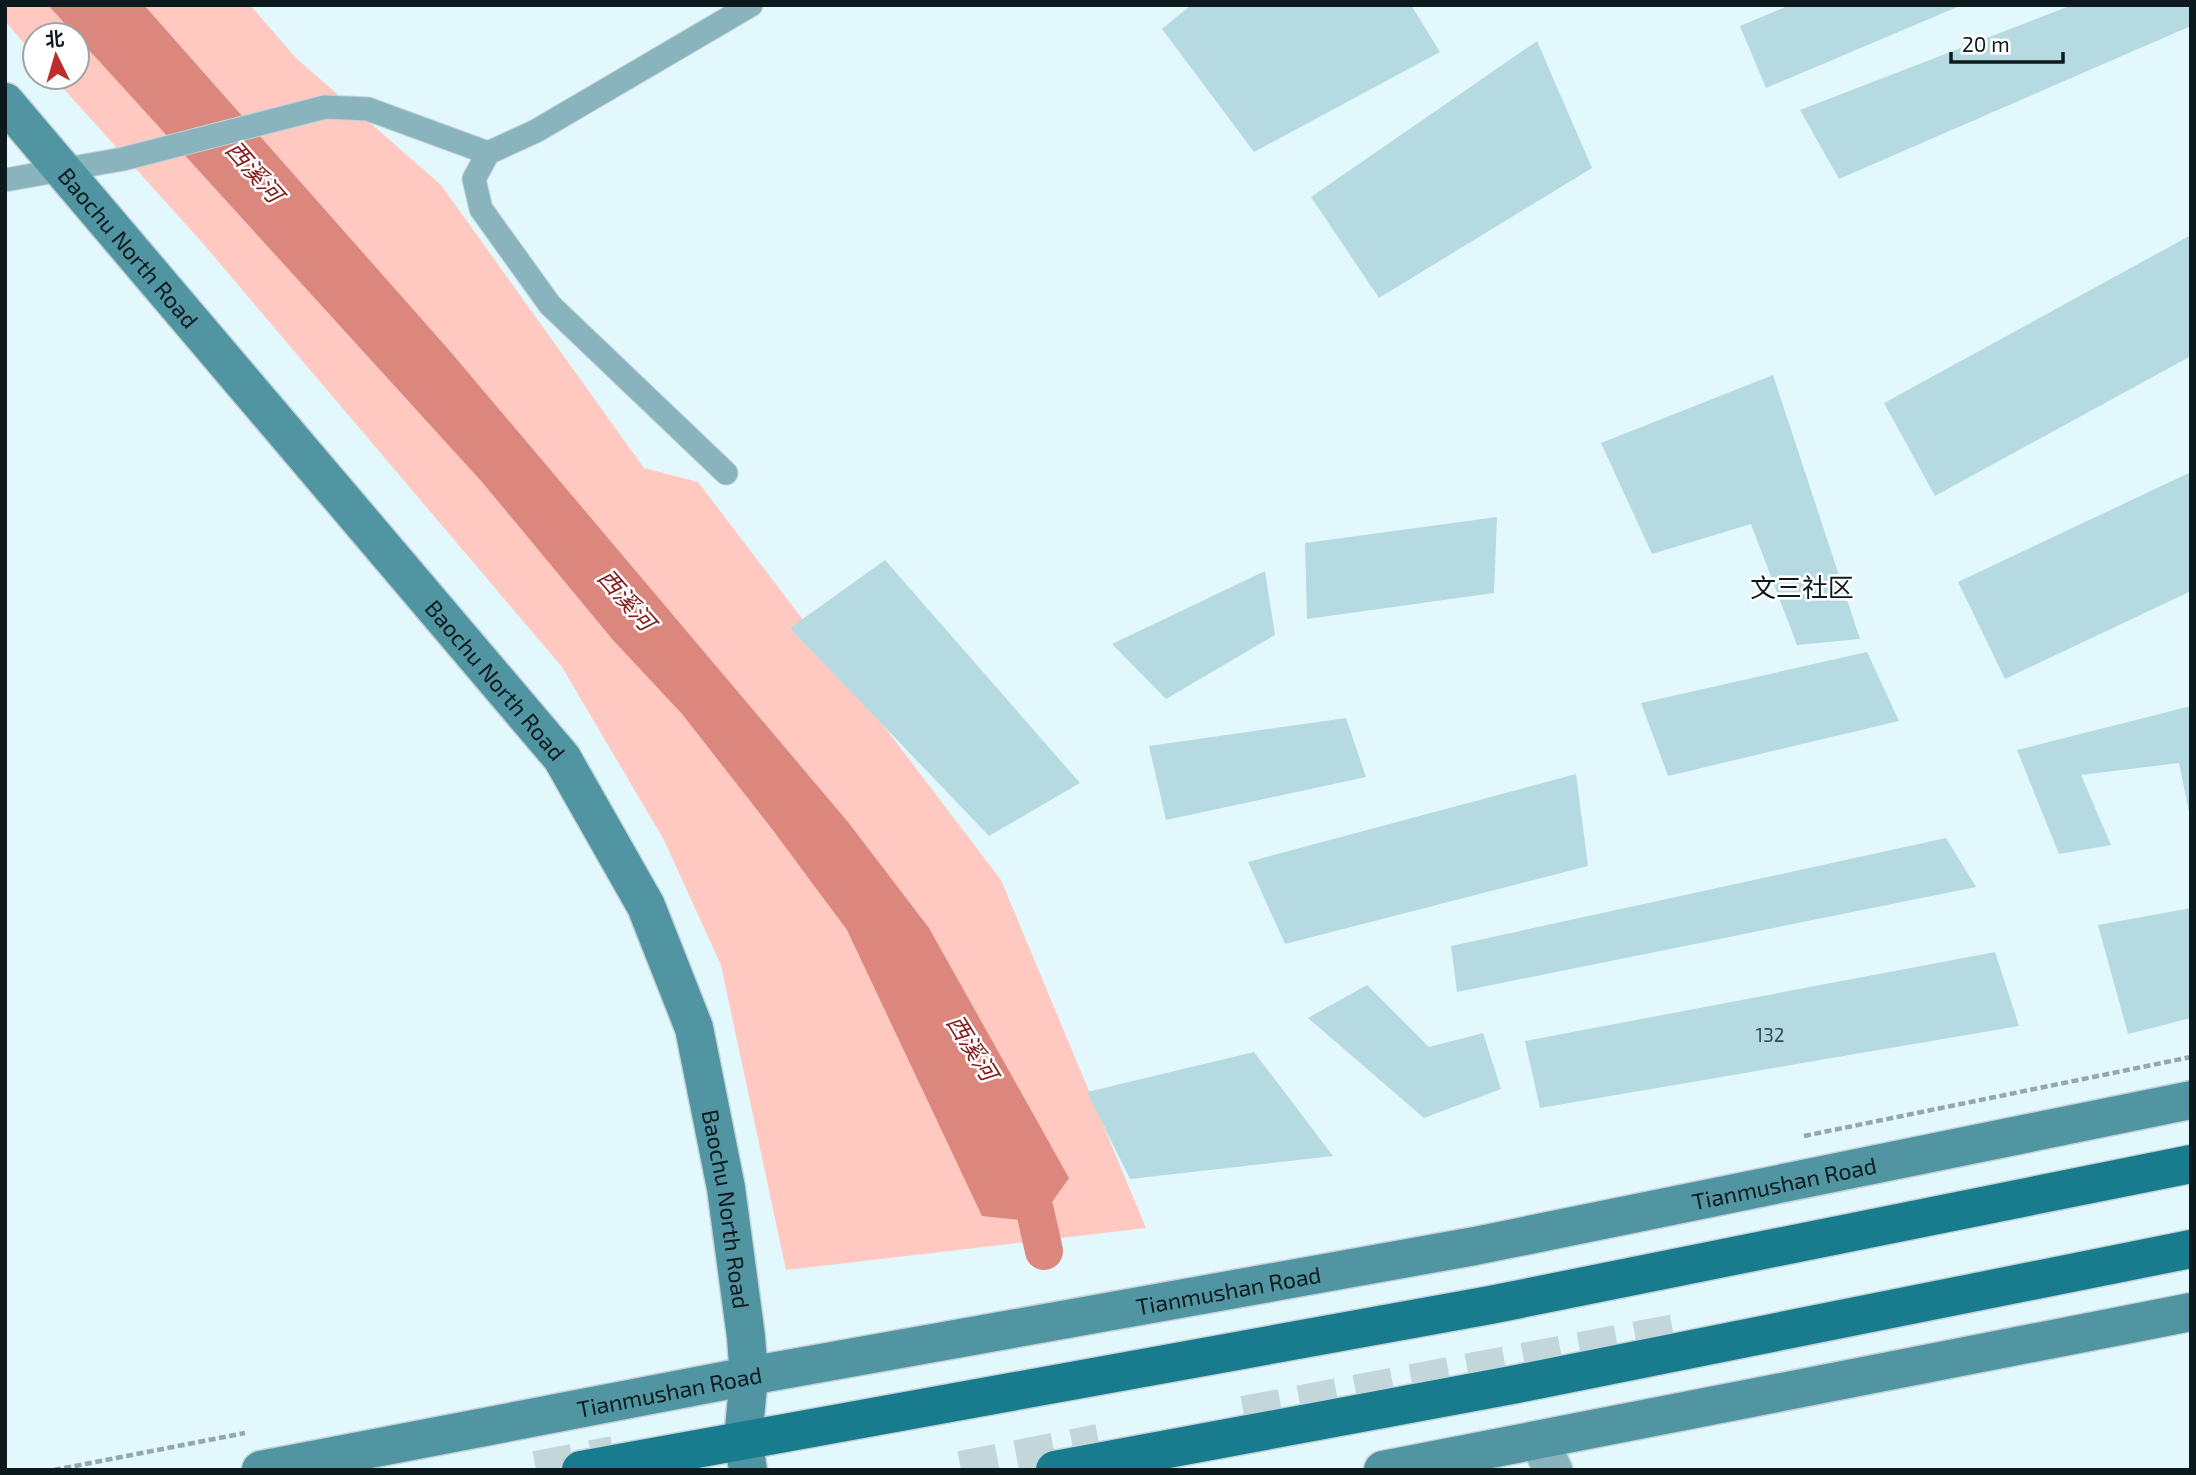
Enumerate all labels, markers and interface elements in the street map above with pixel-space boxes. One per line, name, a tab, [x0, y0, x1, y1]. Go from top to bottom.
north arrow	[21, 21, 91, 91]
scale bar	[1951, 21, 2063, 65]
text: 北	[44, 26, 65, 51]
text: 20 m	[1962, 31, 2010, 56]
water label: 西溪河	[220, 134, 292, 211]
street label: Baochu North Road	[53, 162, 205, 334]
water label: 西溪河	[592, 562, 664, 639]
district label: 文三社区	[1750, 571, 1854, 602]
street label: Baochu North Road	[420, 594, 572, 766]
water label: 西溪河	[942, 1009, 1006, 1089]
house number: 132	[1756, 1023, 1784, 1046]
street label: Baochu North Road	[697, 1107, 756, 1311]
street label: Tianmushan Road	[1689, 1151, 1879, 1215]
street label: Tianmushan Road	[1134, 1260, 1323, 1320]
street label: Tianmushan Road	[575, 1360, 764, 1423]

